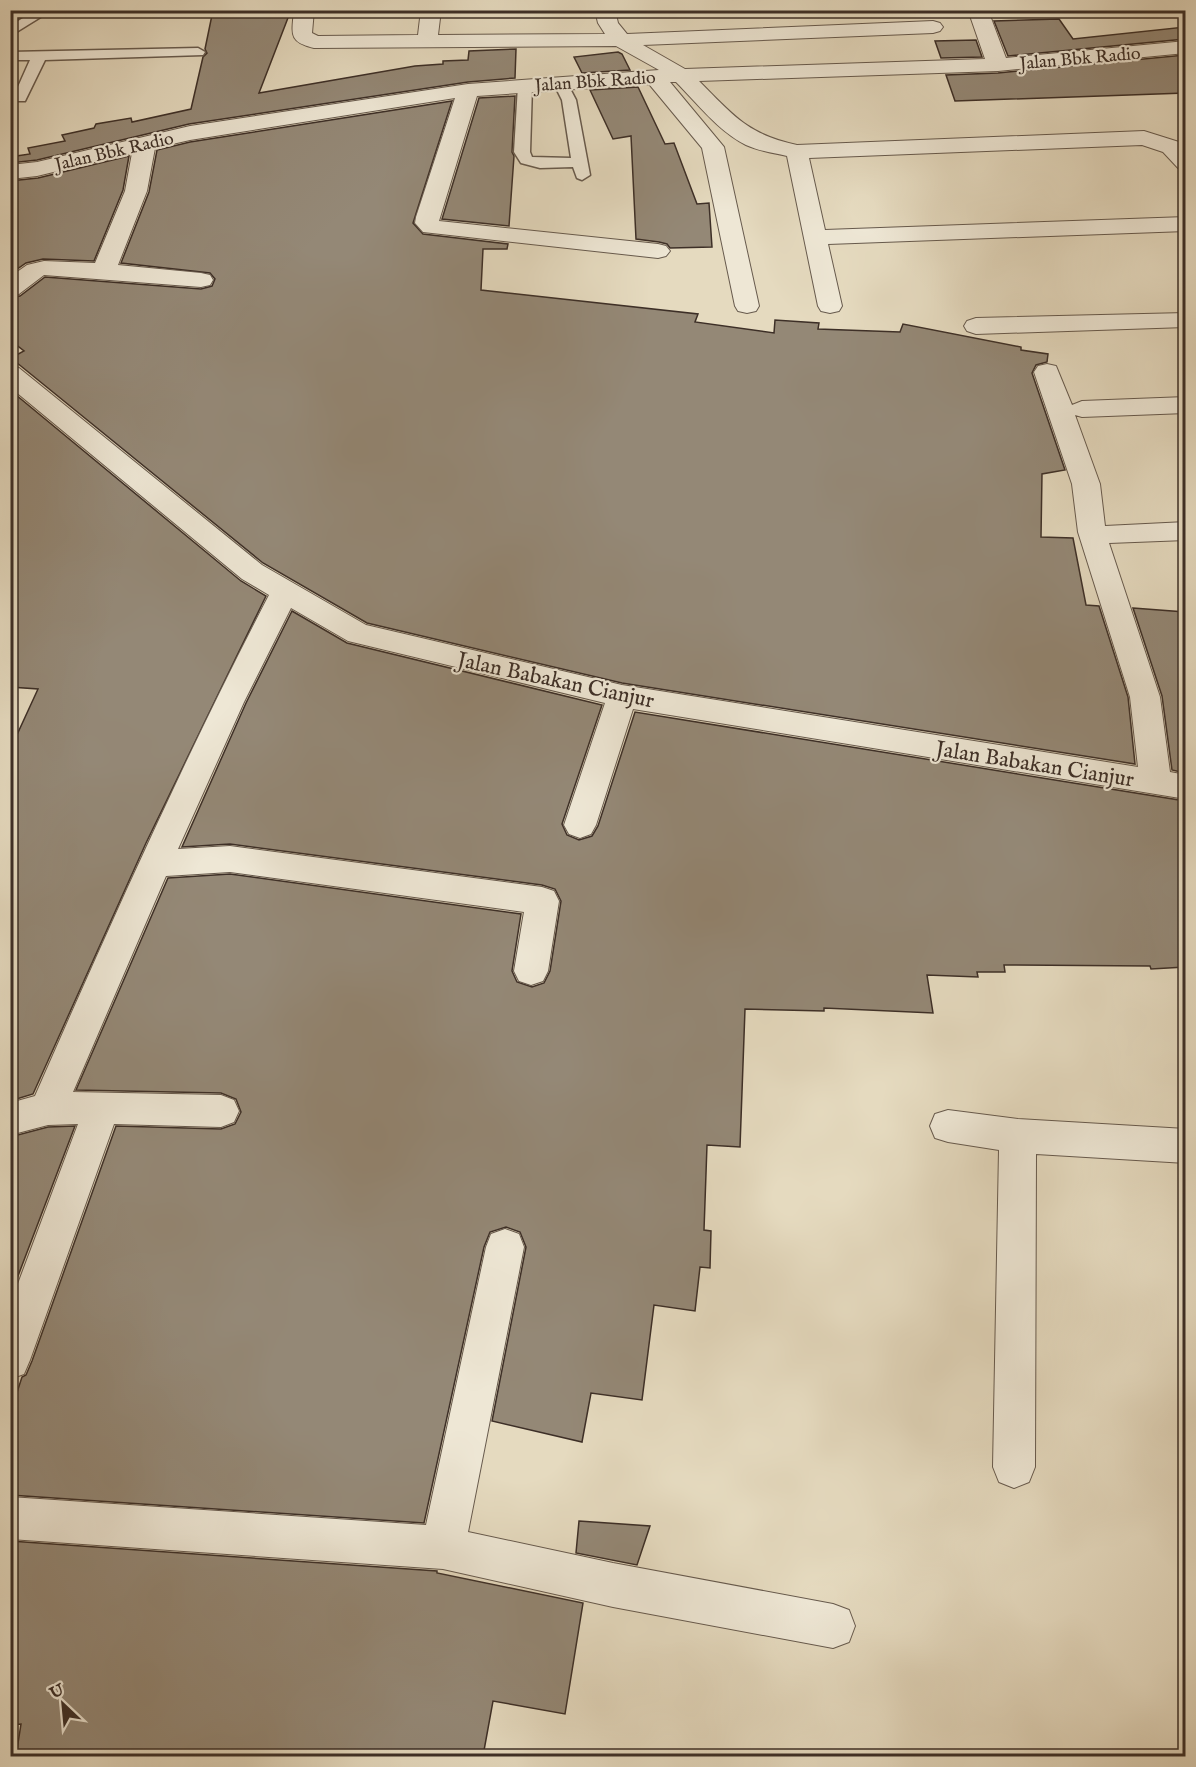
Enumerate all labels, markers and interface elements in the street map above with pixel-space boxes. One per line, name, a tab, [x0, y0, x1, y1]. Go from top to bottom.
street label: Jalan Bbk Radio	[1017, 43, 1142, 76]
street label: Jalan Bbk Radio	[532, 67, 657, 98]
street label: Jalan Bbk Radio	[51, 128, 176, 178]
street label: Jalan Babakan Cianjur	[452, 646, 657, 715]
street label: Jalan Babakan Cianjur	[931, 735, 1136, 794]
north arrow	[33, 1674, 93, 1734]
text: U	[46, 1680, 68, 1705]

